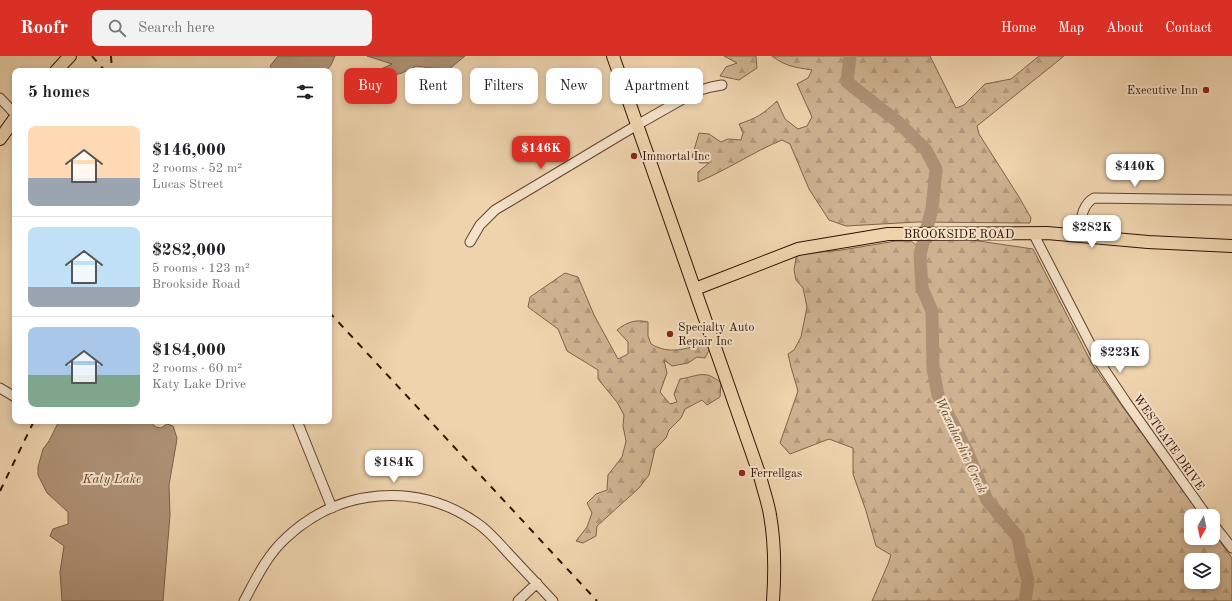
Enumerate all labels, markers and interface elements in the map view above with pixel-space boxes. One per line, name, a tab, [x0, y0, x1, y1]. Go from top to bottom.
search box	[92, 10, 372, 46]
icon: search	[106, 17, 128, 39]
text: Roofr	[20, 19, 68, 38]
text: Search here	[138, 21, 215, 36]
text: Home	[1001, 21, 1036, 35]
text: Map	[1058, 21, 1084, 35]
text: About	[1106, 21, 1143, 35]
text: Contact	[1165, 21, 1212, 35]
chip: Buy	[344, 68, 397, 104]
chip: Rent	[405, 68, 462, 104]
chip: Filters	[470, 68, 538, 104]
chip: New	[546, 68, 602, 104]
chip: Apartment	[610, 68, 703, 104]
icon: filters	[294, 81, 316, 103]
text: 5 homes	[28, 84, 90, 101]
place label: Executive Inn	[1127, 85, 1199, 97]
marker: Executive Inn	[1201, 85, 1211, 95]
pin: $146K	[513, 136, 569, 170]
icon: home	[60, 142, 108, 190]
text: $146,000	[152, 142, 226, 159]
text: $146K	[521, 142, 561, 155]
marker: Immortal Inc	[629, 151, 639, 161]
place label: Immortal Inc	[642, 151, 710, 163]
pin: $440K	[1107, 154, 1163, 188]
text: $440K	[1115, 160, 1155, 173]
text: 2 rooms · 52 m²	[152, 162, 242, 175]
text: Lucas Street	[152, 178, 223, 191]
pin: $282K	[1064, 215, 1120, 249]
text: $282K	[1072, 221, 1112, 234]
street label: BROOKSIDE ROAD	[904, 229, 1014, 241]
text: $282,000	[152, 242, 226, 259]
icon: home	[60, 243, 108, 291]
text: 5 rooms · 123 m²	[152, 262, 250, 275]
text: Brookside Road	[152, 278, 240, 291]
place label: Specialty Auto Repair Inc	[678, 322, 755, 348]
marker: Specialty Auto Repair Inc	[665, 329, 675, 339]
pin: $223K	[1092, 340, 1148, 374]
text: $184,000	[152, 342, 226, 359]
icon: home	[60, 343, 108, 391]
text: $223K	[1100, 346, 1140, 359]
text: 2 rooms · 60 m²	[152, 362, 242, 375]
text: Katy Lake Drive	[152, 378, 246, 391]
street label: WESTGATE DRIVE	[1131, 392, 1206, 493]
water label: Waxahachie Creek	[933, 395, 989, 496]
pin: $184K	[366, 450, 422, 484]
text: $184K	[374, 456, 414, 469]
marker: Ferrellgas	[737, 468, 747, 478]
place label: Ferrellgas	[750, 468, 802, 480]
water label: Katy Lake	[82, 473, 141, 486]
north arrow	[1184, 509, 1220, 545]
map controls	[1184, 509, 1220, 589]
button: layers	[1184, 553, 1220, 589]

